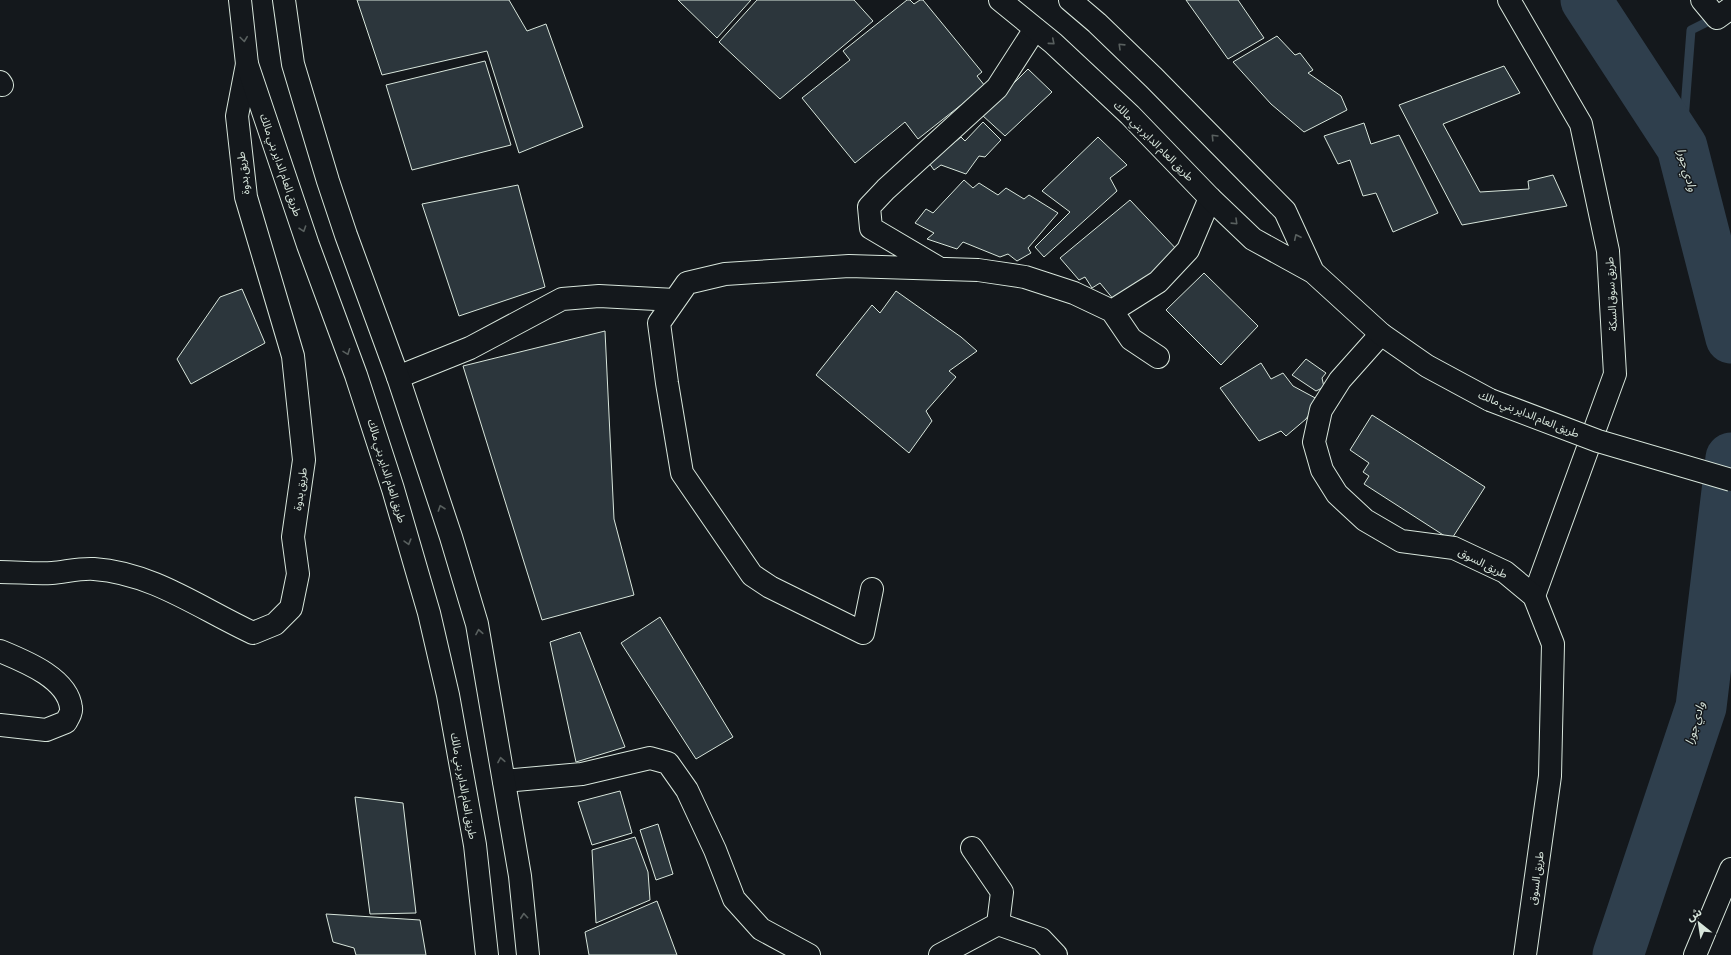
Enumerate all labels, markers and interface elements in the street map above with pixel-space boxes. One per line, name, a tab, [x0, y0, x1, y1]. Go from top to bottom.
one-way arrow	[239, 36, 248, 42]
one-way arrow	[1047, 38, 1055, 45]
one-way arrow	[1119, 44, 1126, 51]
street label: طريق العام الداير بني مالك	[1109, 99, 1196, 186]
street label: طريق العام الداير بني مالك	[254, 112, 304, 219]
one-way arrow	[1212, 135, 1219, 142]
water label: وادي جورا	[1671, 147, 1700, 195]
street label: طريق بدوة	[234, 151, 253, 195]
one-way arrow	[1230, 217, 1238, 224]
one-way arrow	[298, 226, 307, 233]
one-way arrow	[1294, 233, 1302, 241]
street label: طريق سوق السكة	[1603, 256, 1620, 332]
one-way arrow	[343, 348, 351, 355]
street label: طريق العام الداير بني مالك	[1475, 388, 1581, 443]
street label: طريق العام الداير بني مالك	[362, 418, 408, 525]
street label: طريق بدوة	[291, 467, 310, 511]
one-way arrow	[437, 504, 446, 511]
one-way arrow	[403, 538, 412, 545]
street label: طريق السوق	[1456, 545, 1510, 581]
one-way arrow	[475, 629, 484, 635]
water label: وادي جورا	[1682, 699, 1711, 747]
street label: طريق العام الداير بني مالك	[445, 732, 479, 841]
one-way arrow	[497, 757, 506, 763]
street label: طريق السوق	[1526, 851, 1547, 906]
north arrow	[1679, 903, 1719, 943]
text: ش	[1684, 905, 1704, 924]
one-way arrow	[520, 913, 529, 919]

